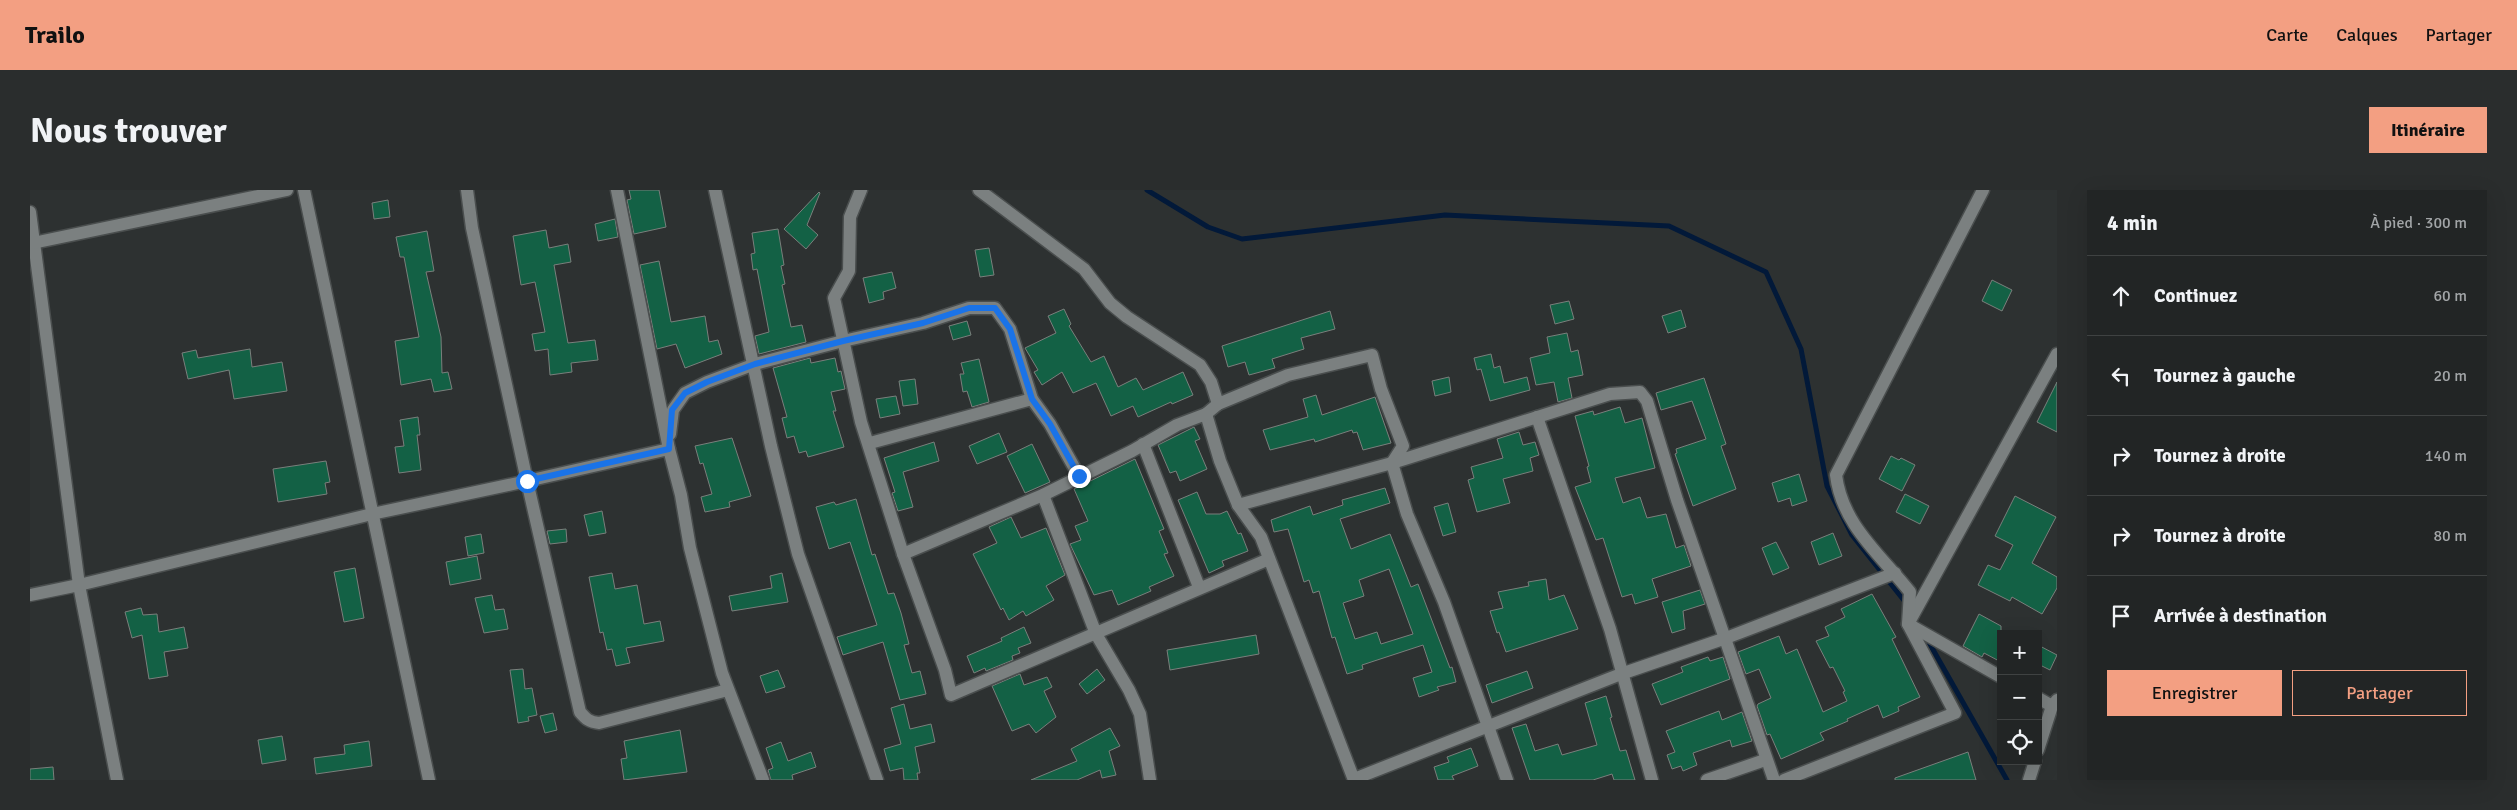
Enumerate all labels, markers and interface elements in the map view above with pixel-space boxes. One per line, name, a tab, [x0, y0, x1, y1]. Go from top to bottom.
text: Trailo	[25, 20, 85, 50]
text: Carte	[2266, 24, 2308, 46]
text: Calques	[2336, 24, 2398, 46]
text: Partager	[2426, 24, 2492, 46]
button: Itinéraire	[2369, 107, 2487, 153]
text: Nous trouver	[30, 109, 227, 152]
text: 4 min	[2107, 210, 2158, 236]
text: À pied · 300 m	[2370, 213, 2467, 233]
icon: ahead	[2107, 282, 2135, 310]
text: Continuez	[2154, 284, 2237, 308]
text: 60 m	[2433, 286, 2467, 306]
icon: left	[2107, 362, 2135, 390]
text: Tournez à gauche	[2154, 364, 2295, 388]
text: 20 m	[2433, 366, 2467, 386]
icon: right	[2107, 442, 2135, 470]
text: Tournez à droite	[2154, 444, 2286, 468]
text: 140 m	[2425, 446, 2467, 466]
route end	[1068, 465, 1091, 488]
route start	[516, 470, 539, 493]
icon: right	[2107, 522, 2135, 550]
text: Tournez à droite	[2154, 524, 2286, 548]
text: 80 m	[2433, 526, 2467, 546]
icon: arrive	[2107, 602, 2135, 630]
text: Arrivée à destination	[2154, 604, 2327, 628]
map controls	[1997, 630, 2042, 765]
button: +	[1997, 630, 2042, 675]
button: Enregistrer	[2107, 670, 2282, 716]
button: Partager	[2292, 670, 2467, 716]
button: −	[1997, 675, 2042, 720]
button: locate	[1997, 720, 2042, 765]

